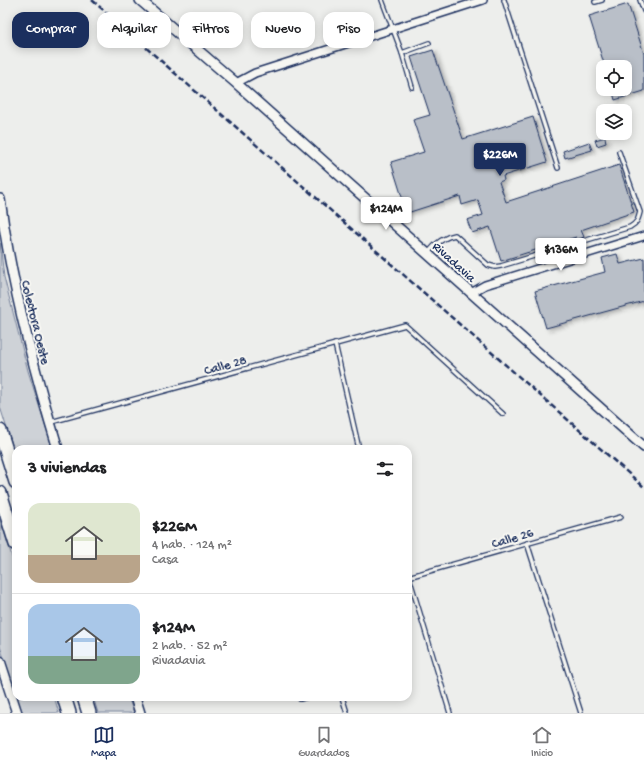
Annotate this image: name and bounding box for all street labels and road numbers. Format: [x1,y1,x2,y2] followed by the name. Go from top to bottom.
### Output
[429,239,479,287] street label: Rivadavia
[17,279,52,366] street label: Colectora Oeste
[203,354,248,379] street label: Calle 28
[490,526,536,553] street label: Calle 26

